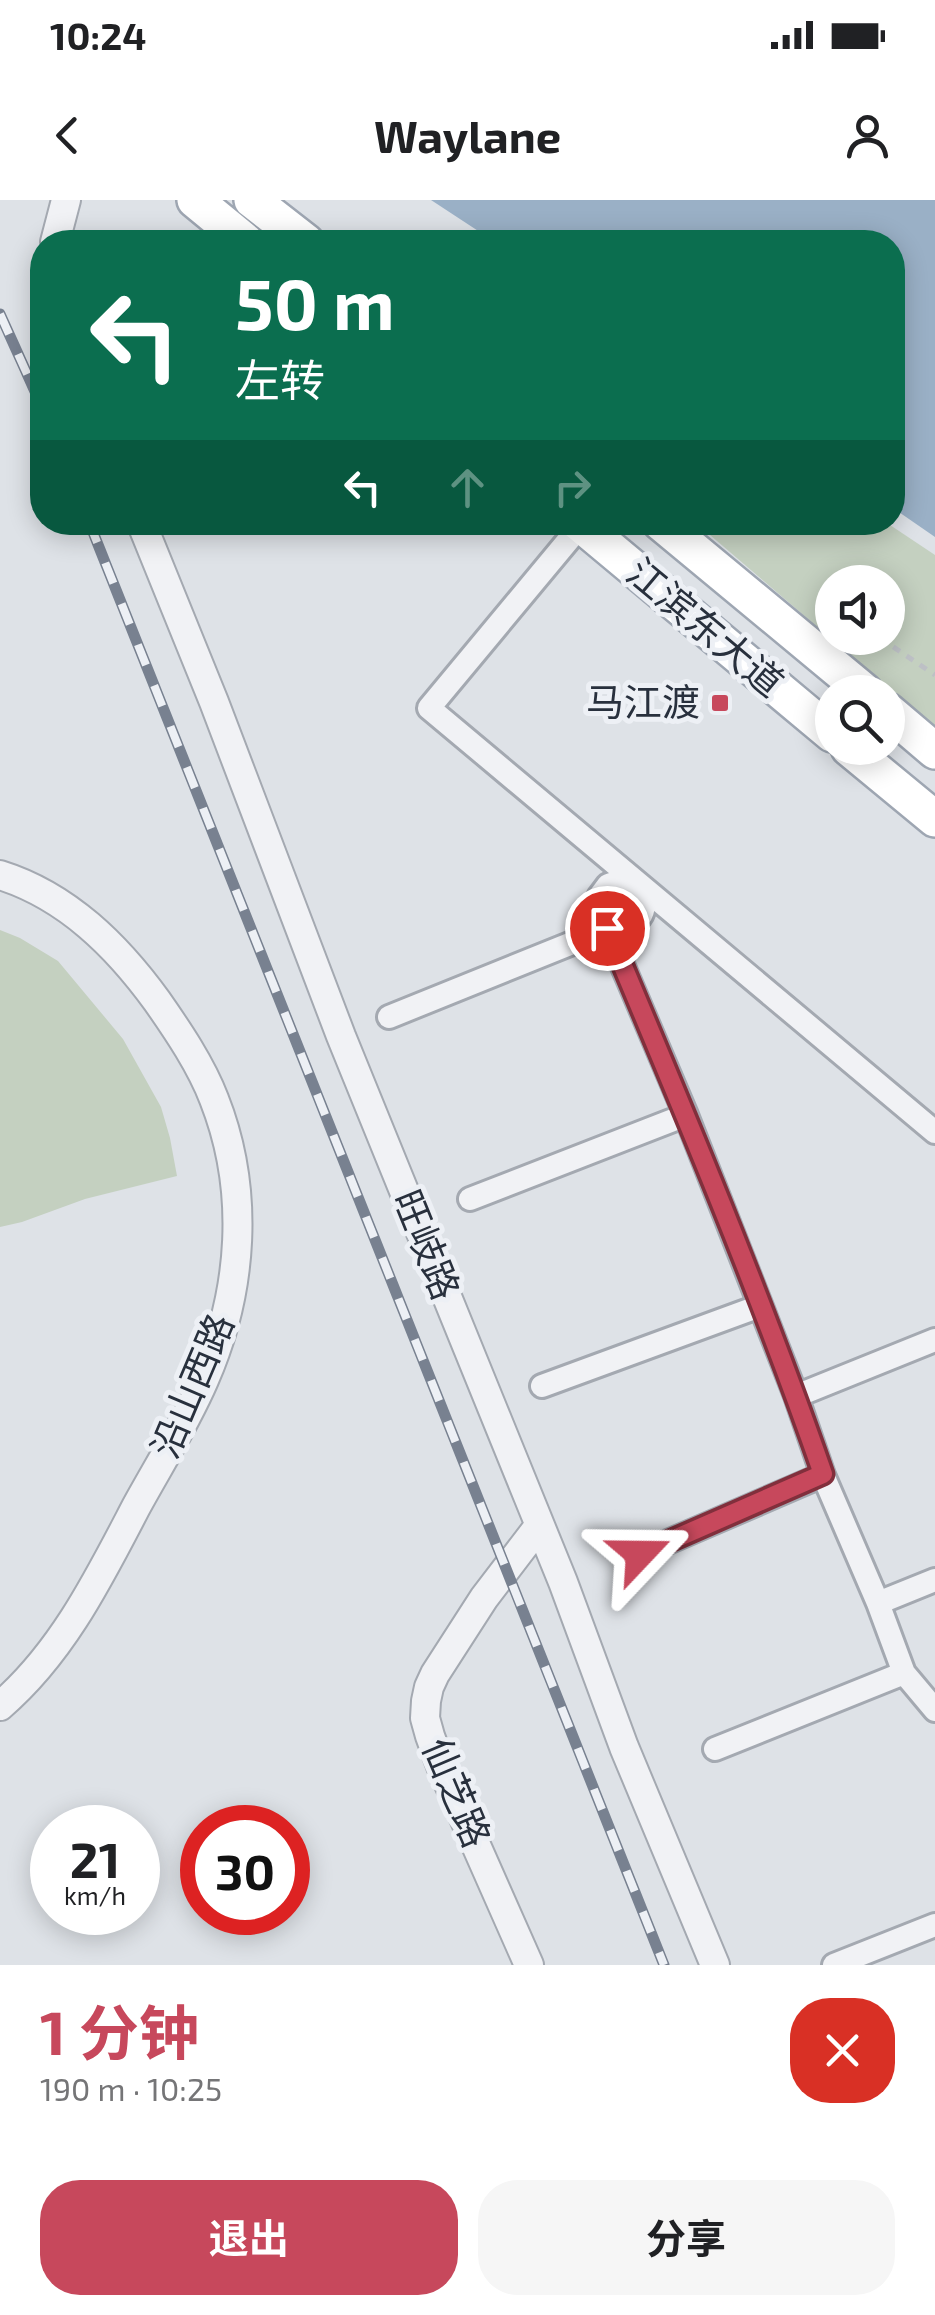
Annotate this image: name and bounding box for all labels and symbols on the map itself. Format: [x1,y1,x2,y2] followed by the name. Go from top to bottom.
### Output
[619,548,794,705] street label: 江滨东大道
[586,678,700,724] place label: 马江渡
[709,692,731,714] marker: 马江渡
[565,886,650,971] pin
[385,1183,471,1306] street label: 旺岐路
[140,1306,242,1464] street label: 沿山西路
[588,1502,692,1606] position arrow
[414,1731,501,1854] street label: 仙芝路
[180,1805,310,1935] speed limit sign: 30

